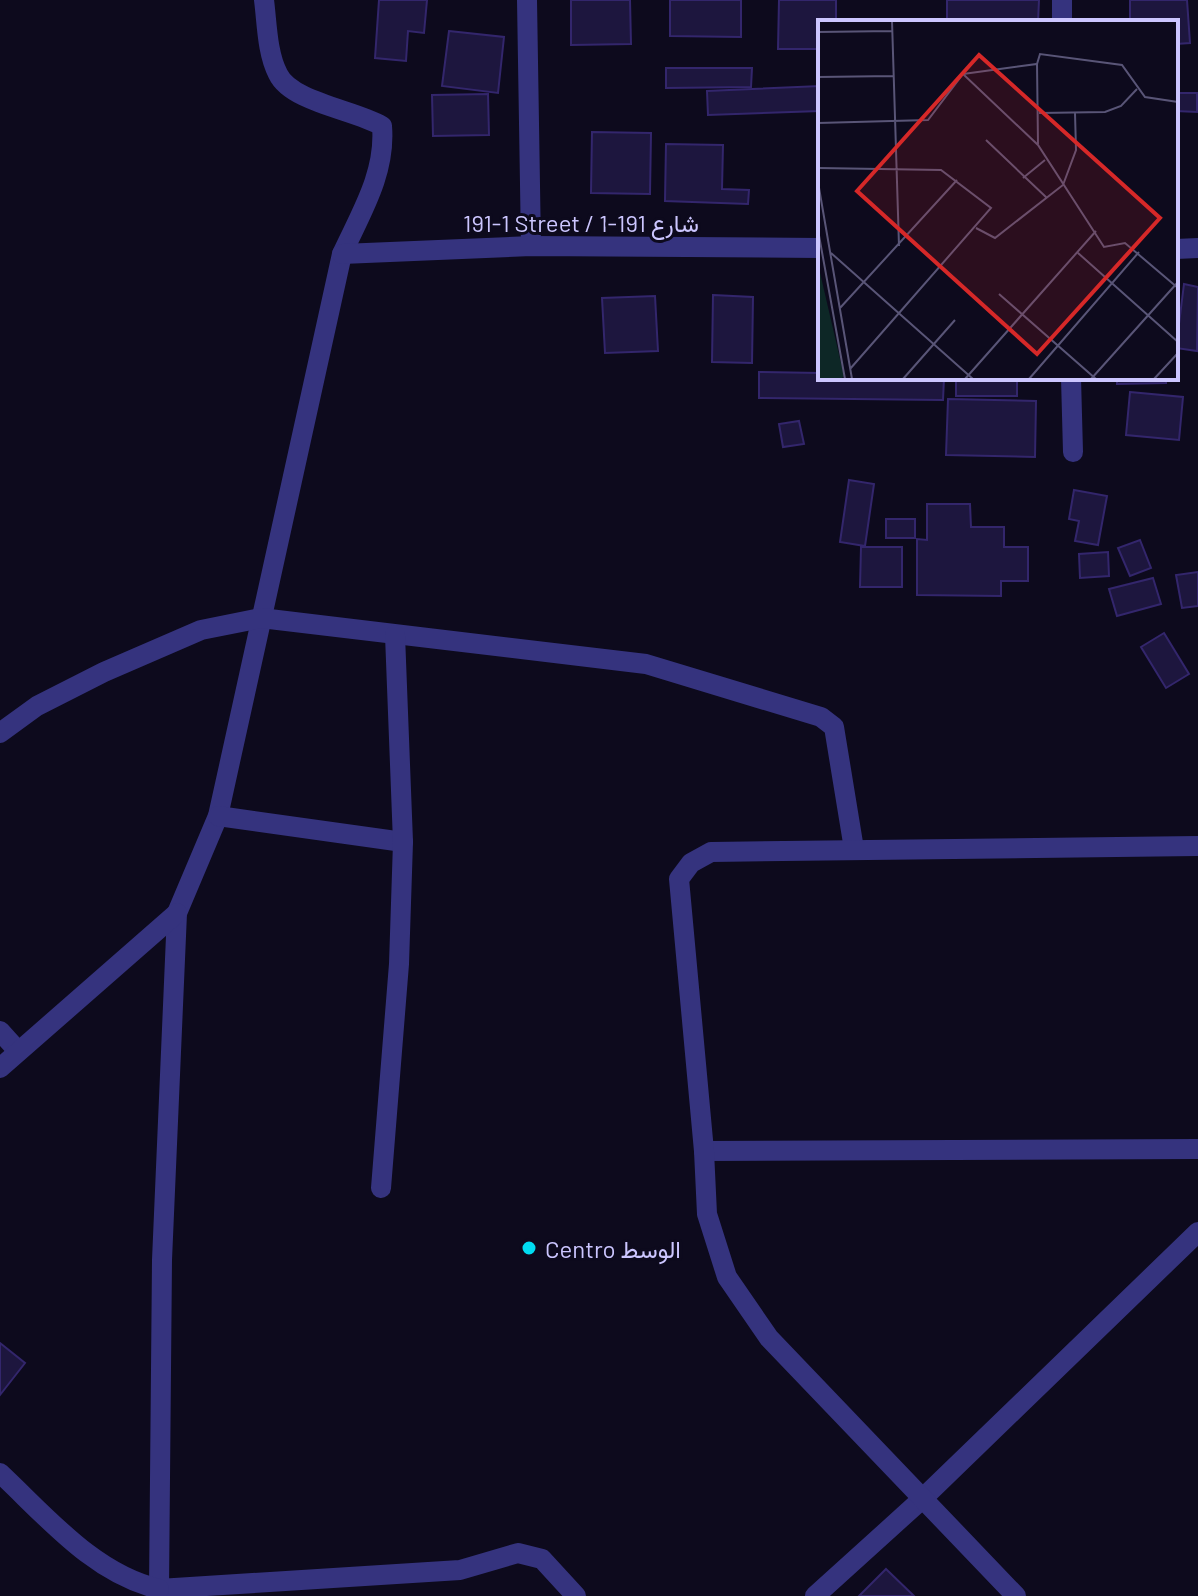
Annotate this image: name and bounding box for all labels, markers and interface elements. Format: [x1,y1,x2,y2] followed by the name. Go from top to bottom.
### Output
[818,20,1178,380] inset map
[463,208,699,240] street label: 191-1 Street / شارع 191-1
[545,1234,681,1265] place label: Centro الوسط
[520,1239,538,1257] marker: Centro الوسط

